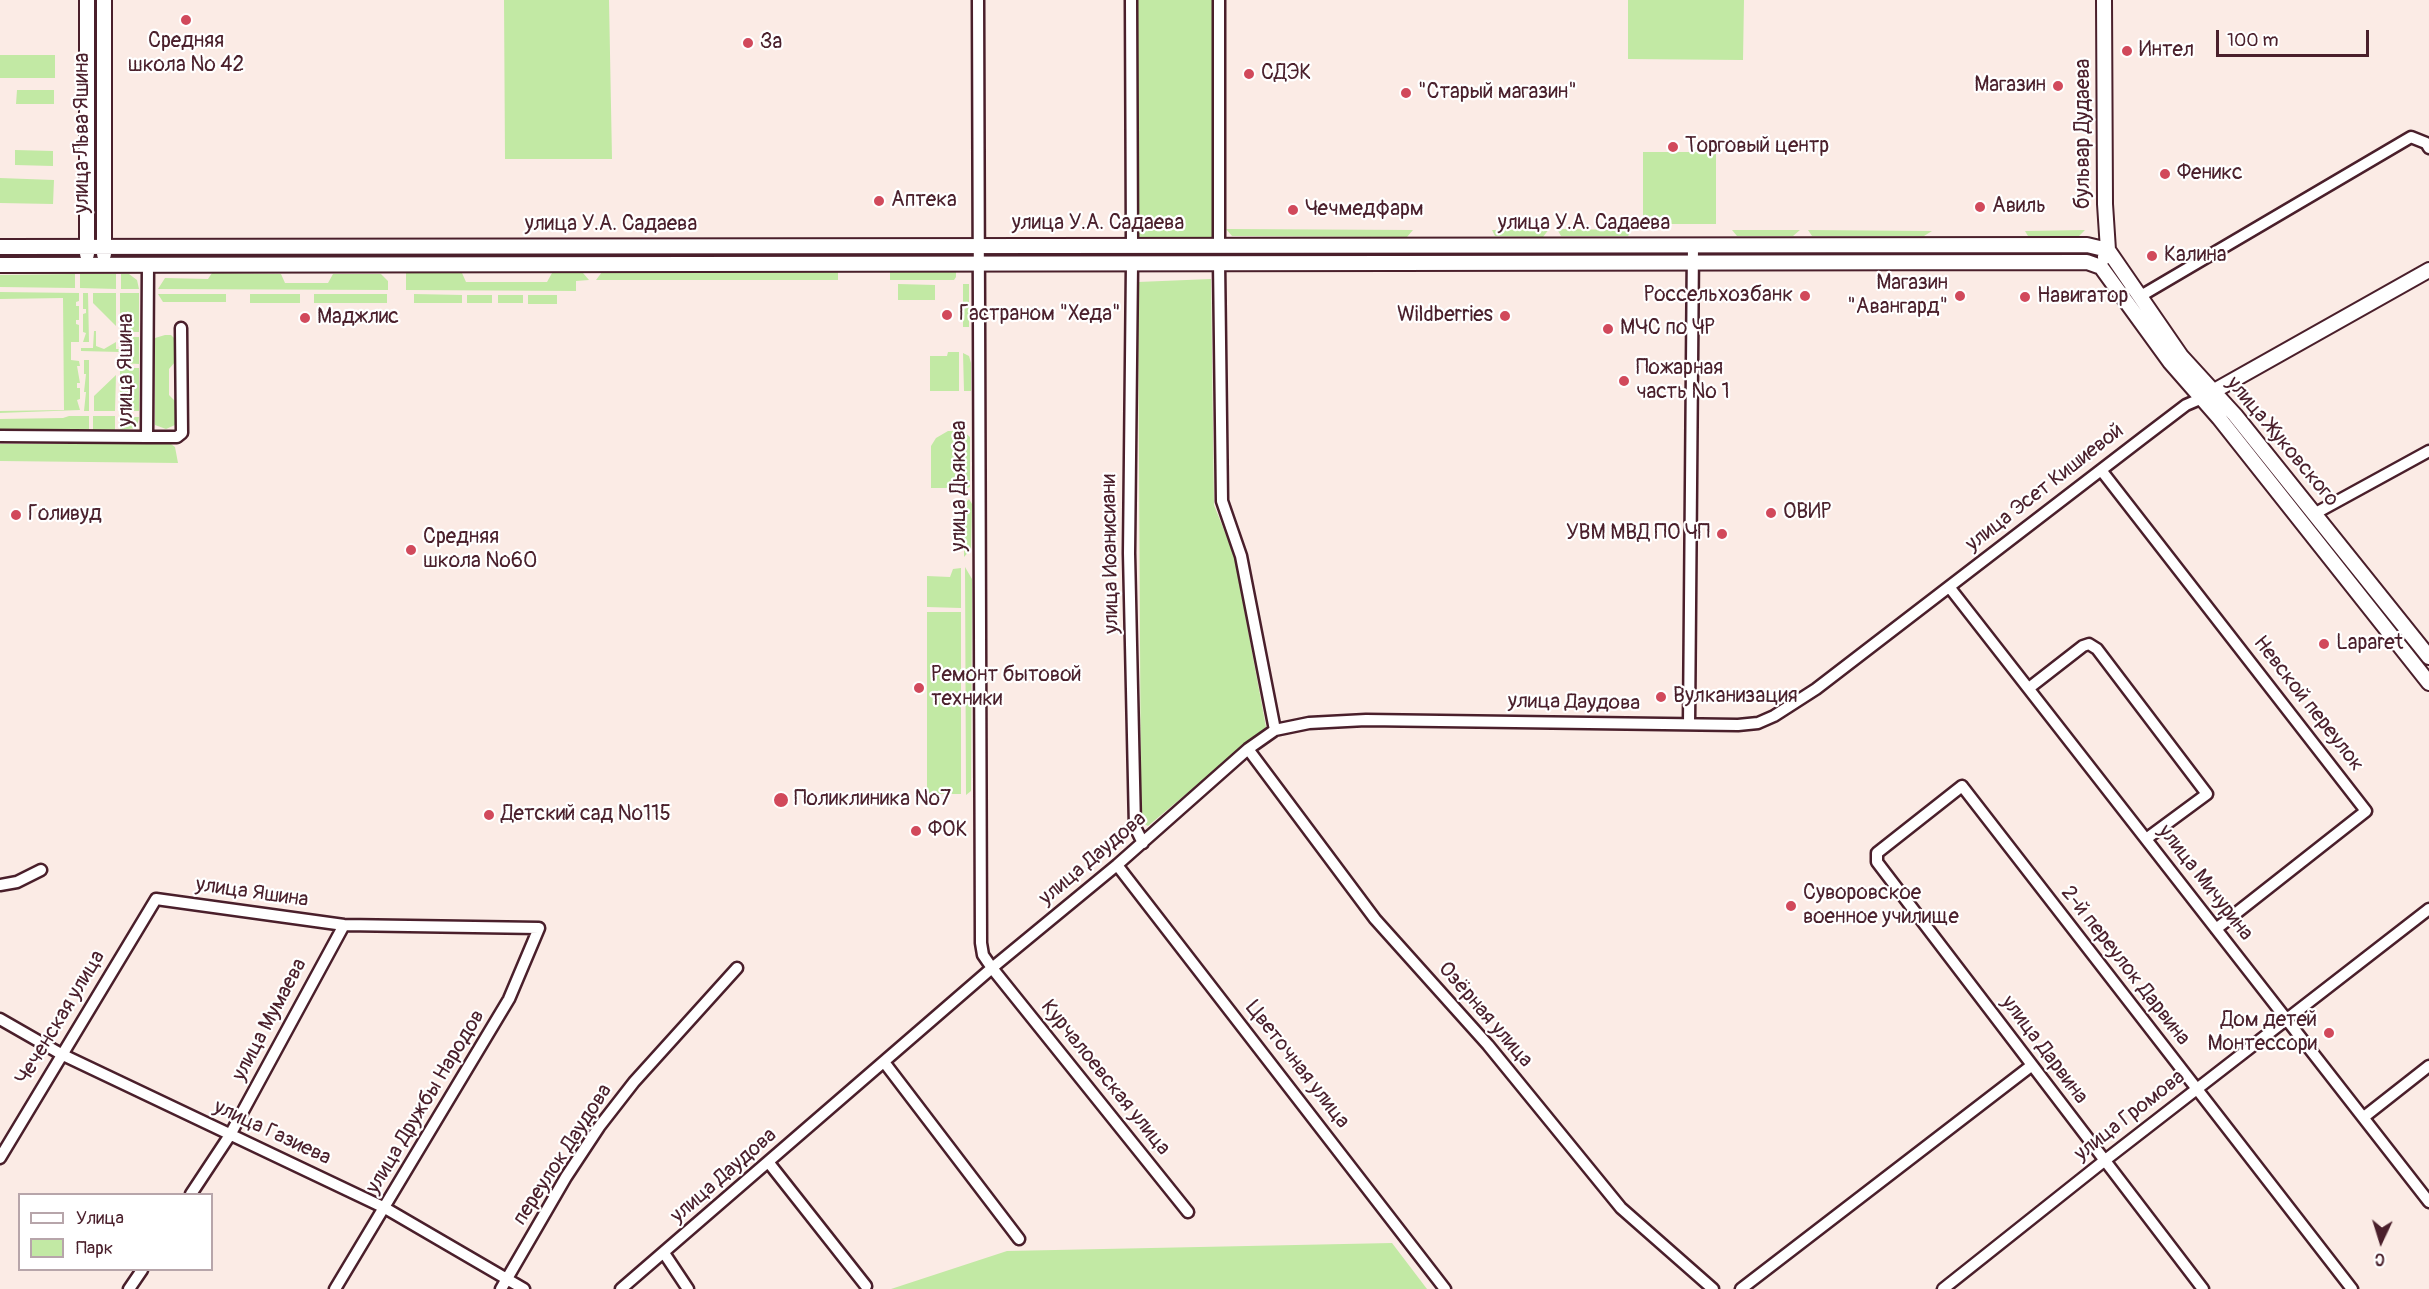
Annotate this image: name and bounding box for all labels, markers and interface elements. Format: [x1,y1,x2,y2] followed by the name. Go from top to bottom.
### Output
[179,13,193,27] marker: Средняя школа № 42
[2219,18,2372,56] scale bar
[128,29,244,79] place label: Средняя школа № 42
[2227,29,2279,52] text: 100 m
[760,30,782,56] place label: За
[741,36,755,50] marker: За
[2139,38,2194,64] place label: Интел
[2120,44,2134,58] marker: Интел
[70,53,96,213] street label: улица Льва Яшина
[2071,59,2097,209] street label: бульвар Дудаева
[1261,61,1311,87] place label: СДЭК
[1242,67,1256,81] marker: СДЭК
[1974,73,2046,99] place label: Магазин
[2051,79,2065,93] marker: Магазин
[1418,80,1577,106] place label: "Старый магазин"
[1399,86,1413,100] marker: "Старый магазин"
[1685,134,1829,160] place label: Торговый центр
[1666,140,1680,154] marker: Торговый центр
[2177,161,2243,187] place label: Феникс
[2158,167,2172,181] marker: Феникс
[891,188,957,214] place label: Аптека
[872,194,886,208] marker: Аптека
[1992,194,2046,220] place label: Авиль
[1305,197,1424,223] place label: Чечмедфарм
[1973,200,1987,214] marker: Авиль
[1286,203,1300,217] marker: Чечмедфарм
[1012,211,1184,237] street label: улица У.А. Садаева
[1498,211,1670,237] street label: улица У.А. Садаева
[525,212,697,238] street label: улица У.А. Садаева
[2164,243,2226,269] place label: Калина
[2145,249,2159,263] marker: Калина
[1847,271,1948,321] place label: Магазин "Авангард"
[1644,283,1793,309] place label: Россельхозбанк
[2037,284,2128,310] place label: Навигатор
[1798,289,1812,303] marker: Россельхозбанк
[1953,289,1967,303] marker: Магазин "Авангард"
[2018,290,2032,304] marker: Навигатор
[959,302,1120,328] place label: Гастраном "Хеда"
[1397,303,1493,329] place label: Wildberries
[317,305,399,331] place label: Маджлис
[940,308,954,322] marker: Гастраном "Хеда"
[1498,309,1512,323] marker: Wildberries
[298,311,312,325] marker: Маджлис
[114,313,140,427] street label: улица Яшина
[1620,316,1715,342] place label: МЧС по ЧР
[1601,322,1615,336] marker: МЧС по ЧР
[1636,356,1730,406] place label: Пожарная часть № 1
[2220,372,2344,512] street label: улица Жуковского
[1617,374,1631,388] marker: Пожарная часть № 1
[1961,419,2129,557] street label: улица Эсет Кишиевой
[947,420,973,552] street label: улица Дьякова
[1097,474,1125,634] street label: улица Иоанисиани
[1783,500,1831,526] place label: ОВИР
[28,502,102,528] place label: Голивуд
[1764,506,1778,520] marker: ОВИР
[9,508,23,522] marker: Голивуд
[1566,521,1710,547] place label: УВМ МВД ПО ЧП
[423,525,537,575] place label: Средняя школа №60
[1715,527,1729,541] marker: УВМ МВД ПО ЧП
[404,543,418,557] marker: Средняя школа №60
[2247,631,2369,777] street label: Невской переулок
[2336,631,2403,657] place label: Laparet
[2317,637,2331,651] marker: Laparet
[931,663,1082,713] place label: Ремонт бытовой техники
[912,681,926,695] marker: Ремонт бытовой техники
[1673,684,1798,710] place label: Вулканизация
[1508,689,1640,717] street label: улица Даудова
[1654,690,1668,704] marker: Вулканизация
[794,787,951,813] place label: Поликлиника №7
[772,791,790,809] marker: Поликлиника №7
[501,802,671,828] place label: Детский сад №115
[1034,807,1152,911] street label: улица Даудова
[482,808,496,822] marker: Детский сад №115
[928,818,967,844] place label: ФОК
[2152,820,2258,946] street label: улица Мичурина
[909,824,923,838] marker: ФОК
[194,873,310,913] street label: улица Яшина
[1803,881,1959,931] place label: Суворовское военное училище
[2055,881,2195,1051] street label: 2-й переулок Дарвина
[1784,899,1798,913] marker: Суворовское военное училище
[11,946,111,1090] street label: Чеченская улица
[227,954,313,1086] street label: улица Мумаева
[1432,957,1538,1073] street label: Озёрная улица
[1995,991,2093,1109] street label: улица Дарвина
[1035,995,1175,1161] street label: Курчалоевская улица
[1239,996,1355,1134] street label: Цветочная улица
[361,1005,491,1199] street label: улица Дружбы Народов
[2207,1008,2317,1058] place label: Дом детей Монтессори
[2322,1026,2336,1040] marker: Дом детей Монтессори
[2070,1065,2190,1167] street label: улица Громова
[508,1080,618,1230] street label: переулок Даудова
[209,1095,335,1171] street label: улица Газиева
[666,1123,782,1229] street label: улица Даудова
[18,1193,213,1271] legend
[76,1207,124,1230] text: Улица
[2351,1211,2411,1271] north arrow
[76,1237,113,1260] text: Парк
[2374,1249,2385,1269] text: С

